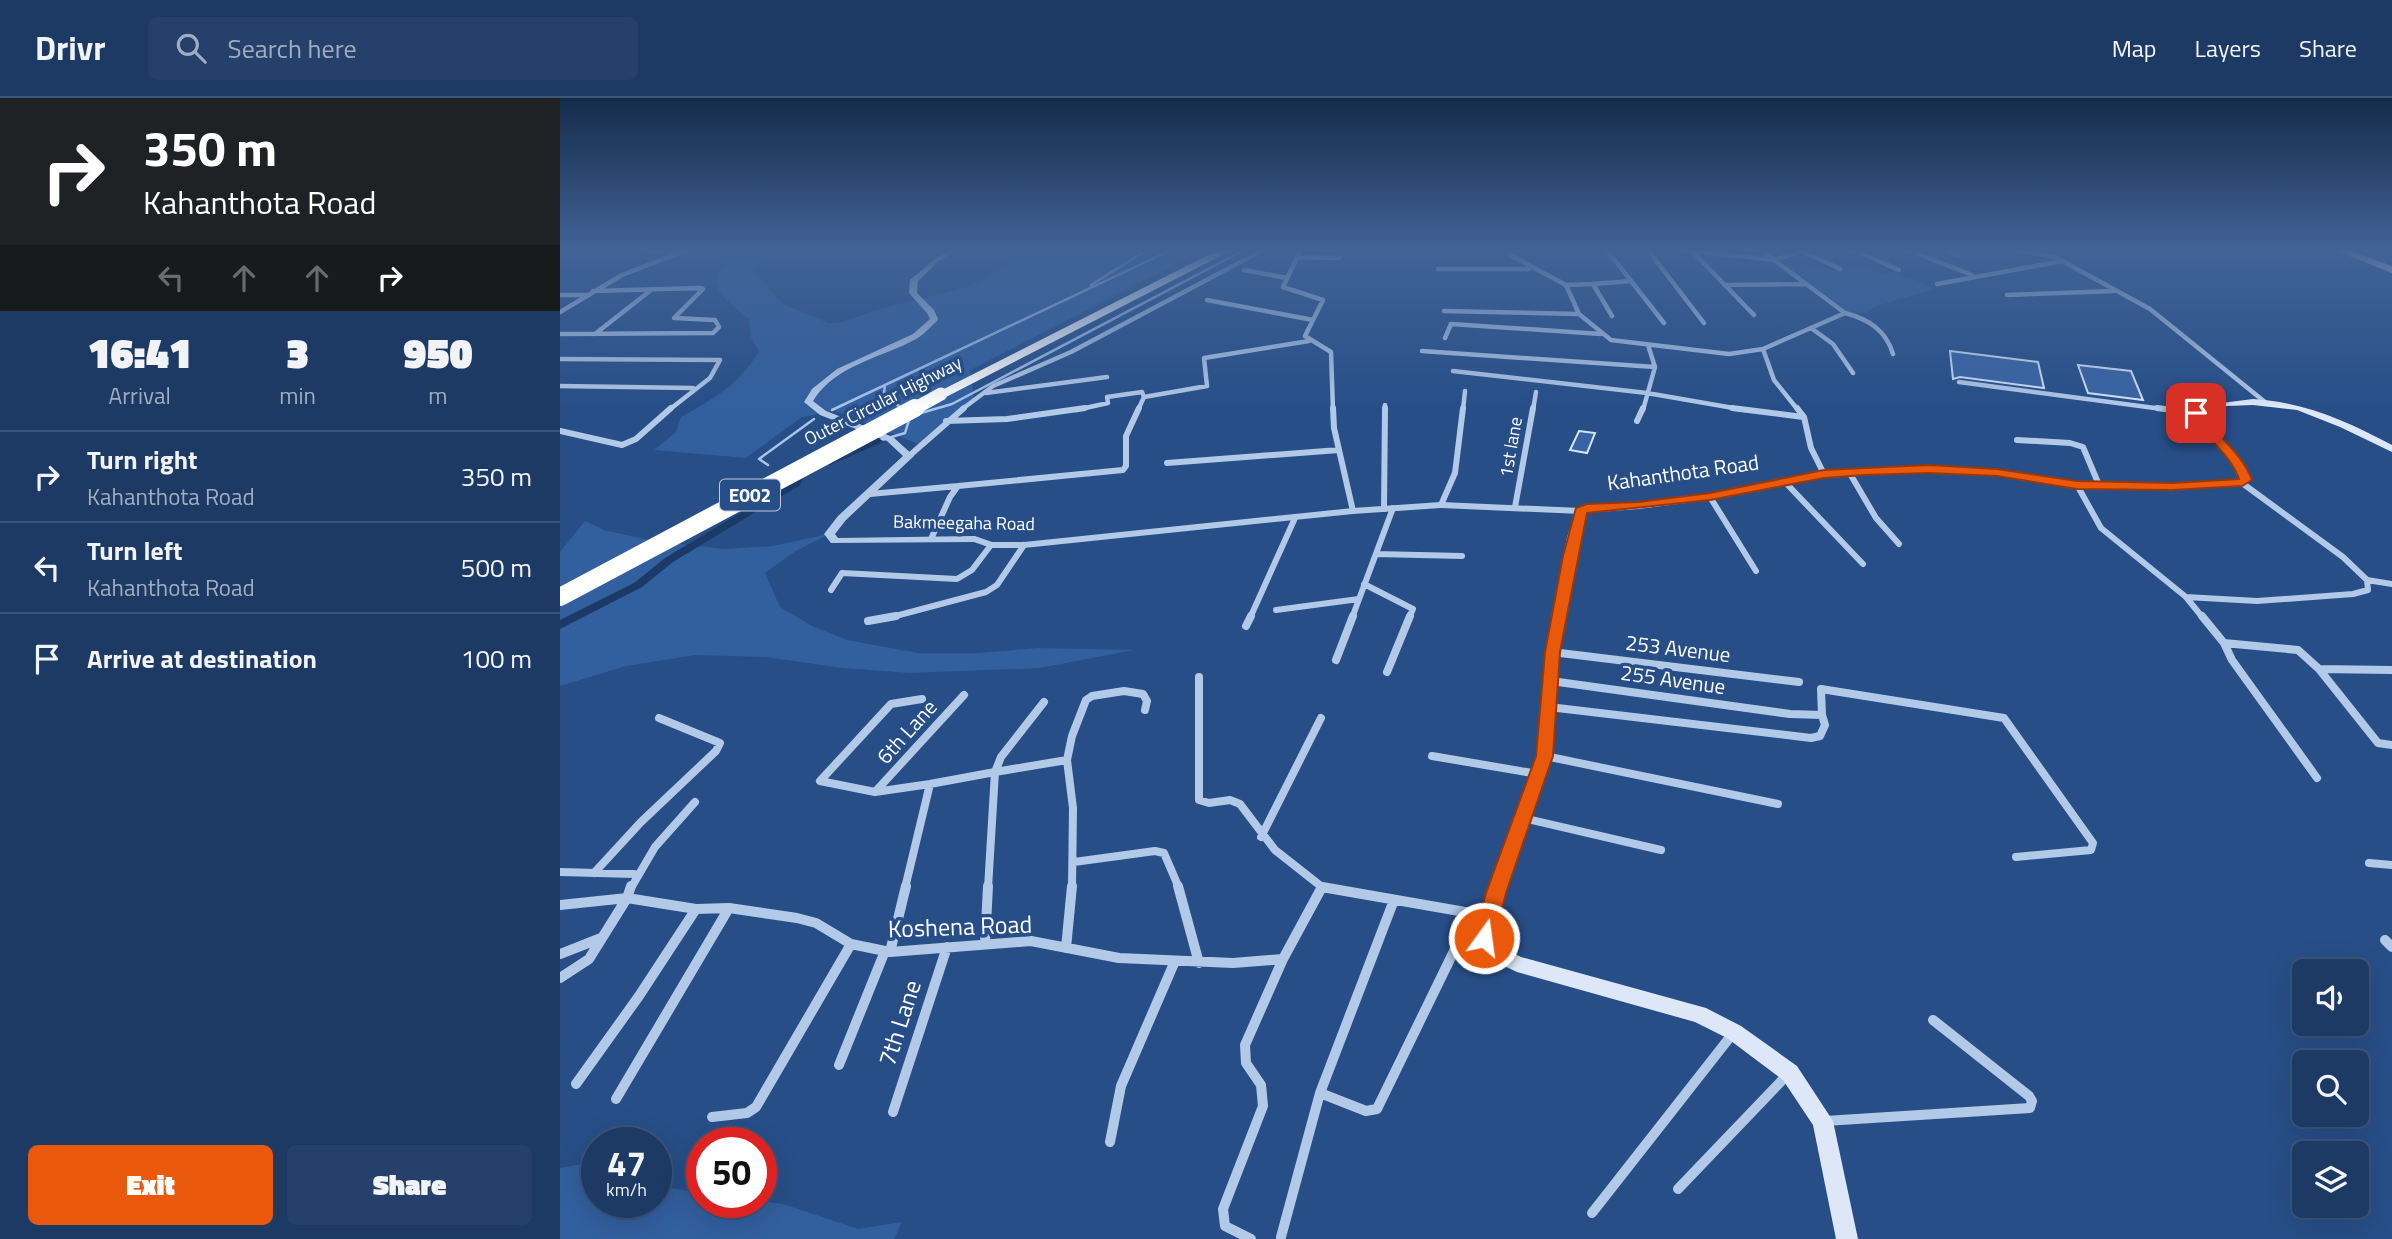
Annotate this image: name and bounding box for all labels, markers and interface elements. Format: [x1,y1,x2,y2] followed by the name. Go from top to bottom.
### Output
[148,17,638,80] search box
[35,23,106,73] text: Drivr
[172,29,210,67] icon: search
[228,29,357,68] text: Search here
[2112,30,2157,66] text: Map
[2195,30,2261,66] text: Layers
[2299,30,2357,66] text: Share
[143,110,277,185] text: 350 m
[28,126,119,217] icon: right
[143,178,376,226] text: Kahanthota Road
[152,259,190,297] icon: left
[225,259,263,297] icon: ahead
[298,259,336,297] icon: ahead
[371,259,409,297] icon: right
[87,320,192,384] text: 16:41
[286,320,309,384] text: 3
[403,320,473,384] text: 950
[799,349,967,452] street label: Outer Circular Highway
[108,378,171,413] text: Arrival
[279,378,316,413] text: min
[428,378,448,413] text: m
[2166,383,2226,443] pin
[2177,394,2215,432] icon: arrive
[1492,415,1529,479] street label: 1st lane
[87,440,198,479] text: Turn right
[1605,446,1761,499] street label: Kahanthota Road
[461,457,532,496] text: 350 m
[28,458,66,496] icon: right
[87,479,255,514] text: Kahanthota Road
[720,480,780,510] road number: E002
[893,508,1035,537] street label: Bakmeegaha Road
[87,531,182,570] text: Turn left
[461,548,532,587] text: 500 m
[28,549,66,587] icon: left
[87,570,255,605] text: Kahanthota Road
[1624,626,1732,670] street label: 253 Avenue
[87,639,317,678] text: Arrive at destination
[461,639,532,678] text: 100 m
[28,640,66,678] icon: arrive
[1619,656,1728,702] street label: 255 Avenue
[868,692,944,771] street label: 6th Lane
[1447,901,1521,975] position arrow
[887,905,1033,947] street label: Koshena Road
[2292,959,2369,1218] map controls
[2292,959,2369,1036] button: sound
[868,975,930,1070] street label: 7th Lane
[2292,1050,2369,1127] button: search
[686,1127,777,1218] speed limit sign: 50
[607,1136,646,1190] text: 47
[2292,1141,2369,1218] button: layers
[28,1145,273,1225] button: Exit
[287,1145,532,1225] button: Share
[606,1176,647,1203] text: km/h

